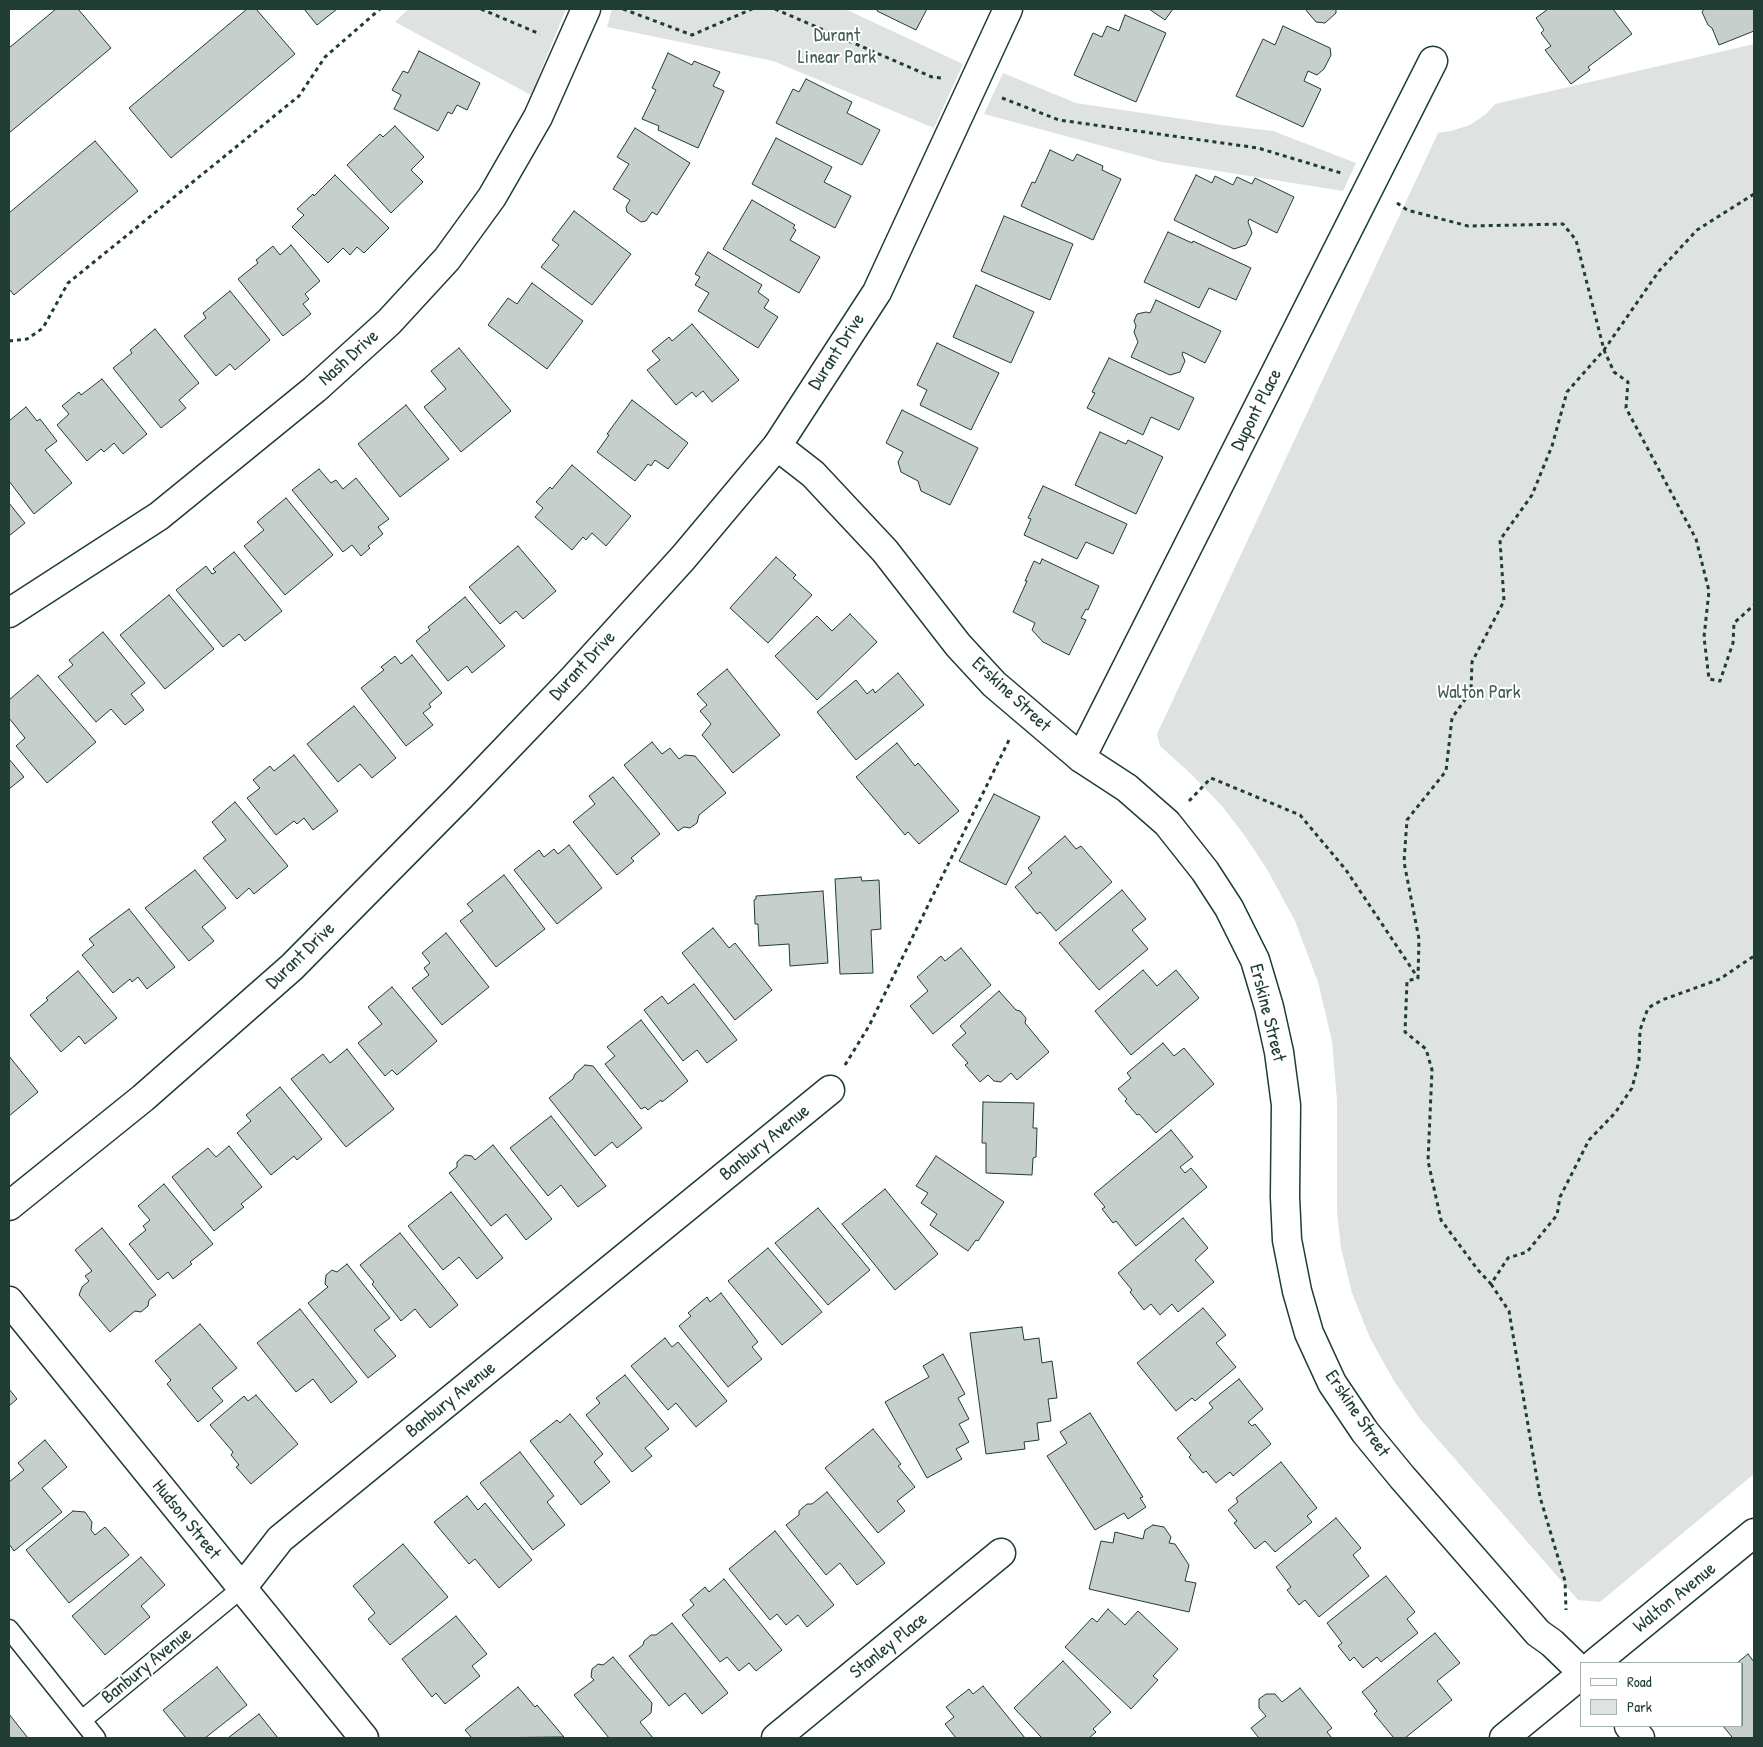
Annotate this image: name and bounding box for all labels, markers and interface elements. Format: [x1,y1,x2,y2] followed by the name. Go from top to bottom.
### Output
[798,25,876,69] park label: Durant Linear Park
[804,309,870,395] street label: Durant Drive
[314,325,384,391] street label: Nash Drive
[1227,365,1287,455] street label: Dupont Place
[545,627,621,705] street label: Durant Drive
[967,653,1055,737] street label: Erskine Street
[1437,682,1521,704] park label: Walton Park
[262,918,340,994] street label: Durant Drive
[1244,962,1290,1064] street label: Erskine Street
[715,1100,815,1186] street label: Banbury Avenue
[401,1357,501,1443] street label: Banbury Avenue
[1320,1366,1394,1462] street label: Erskine Street
[147,1475,225,1565] street label: Hudson Street
[1629,1558,1721,1638] street label: Walton Avenue
[846,1608,932,1684] street label: Stanley Place
[97,1623,197,1709] street label: Banbury Avenue
[1580,1662,1743,1727] legend
[1627,1671,1652,1692] text: Road
[1627,1696,1652,1717] text: Park

